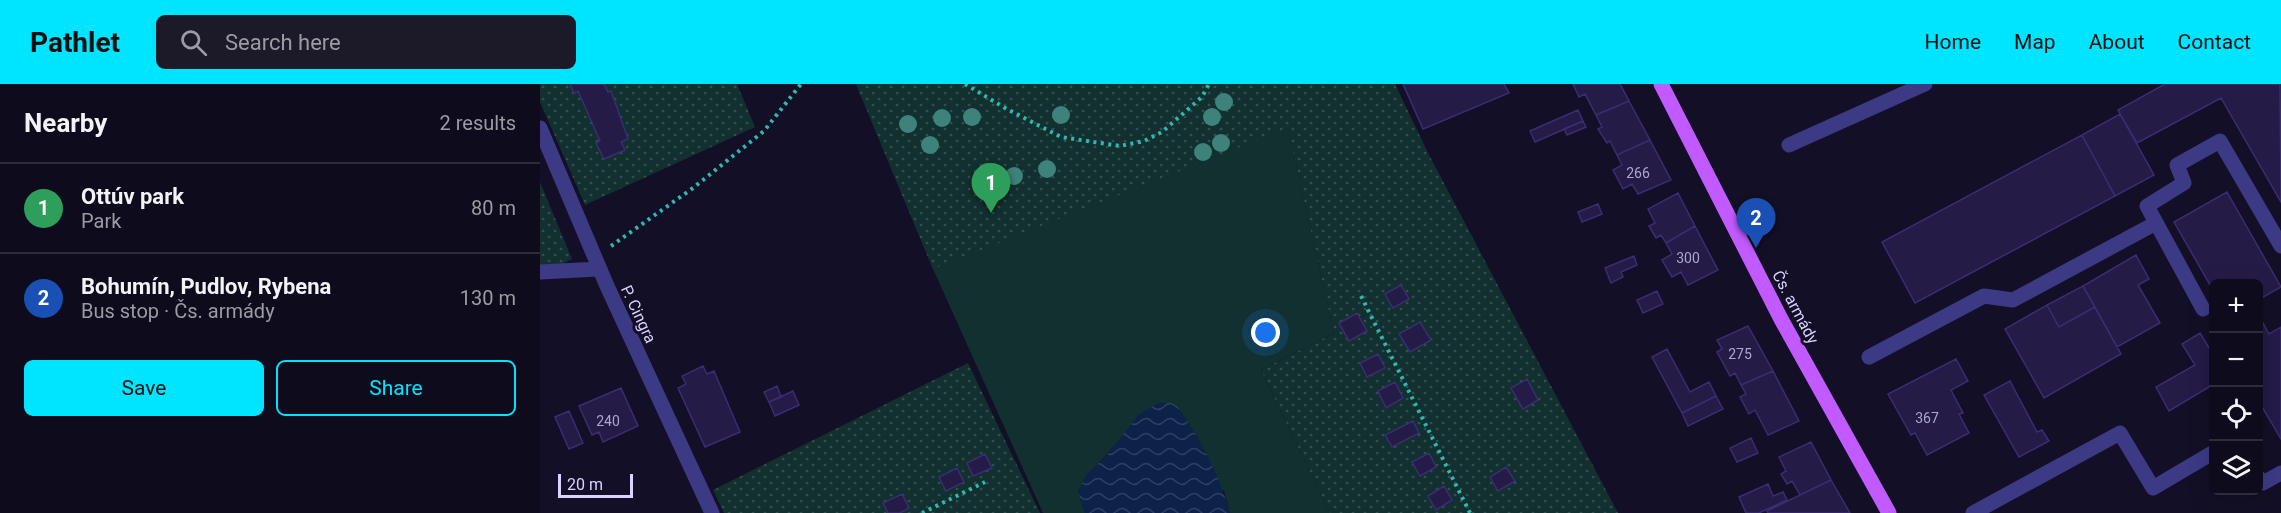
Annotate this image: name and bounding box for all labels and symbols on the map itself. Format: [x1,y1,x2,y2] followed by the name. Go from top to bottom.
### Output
[972,164,1010,213] pin: 1
[1626,165,1650,181] house number: 266
[1736,198,1776,248] pin: 2
[1676,250,1700,266] house number: 300
[1768,267,1824,348] street label: Čs. armády
[617,282,660,346] street label: P. Cingra
[1251,318,1280,347] your location
[1728,346,1752,362] house number: 275
[1915,410,1939,426] house number: 367
[596,413,620,429] house number: 240
[558,471,633,498] scale bar

